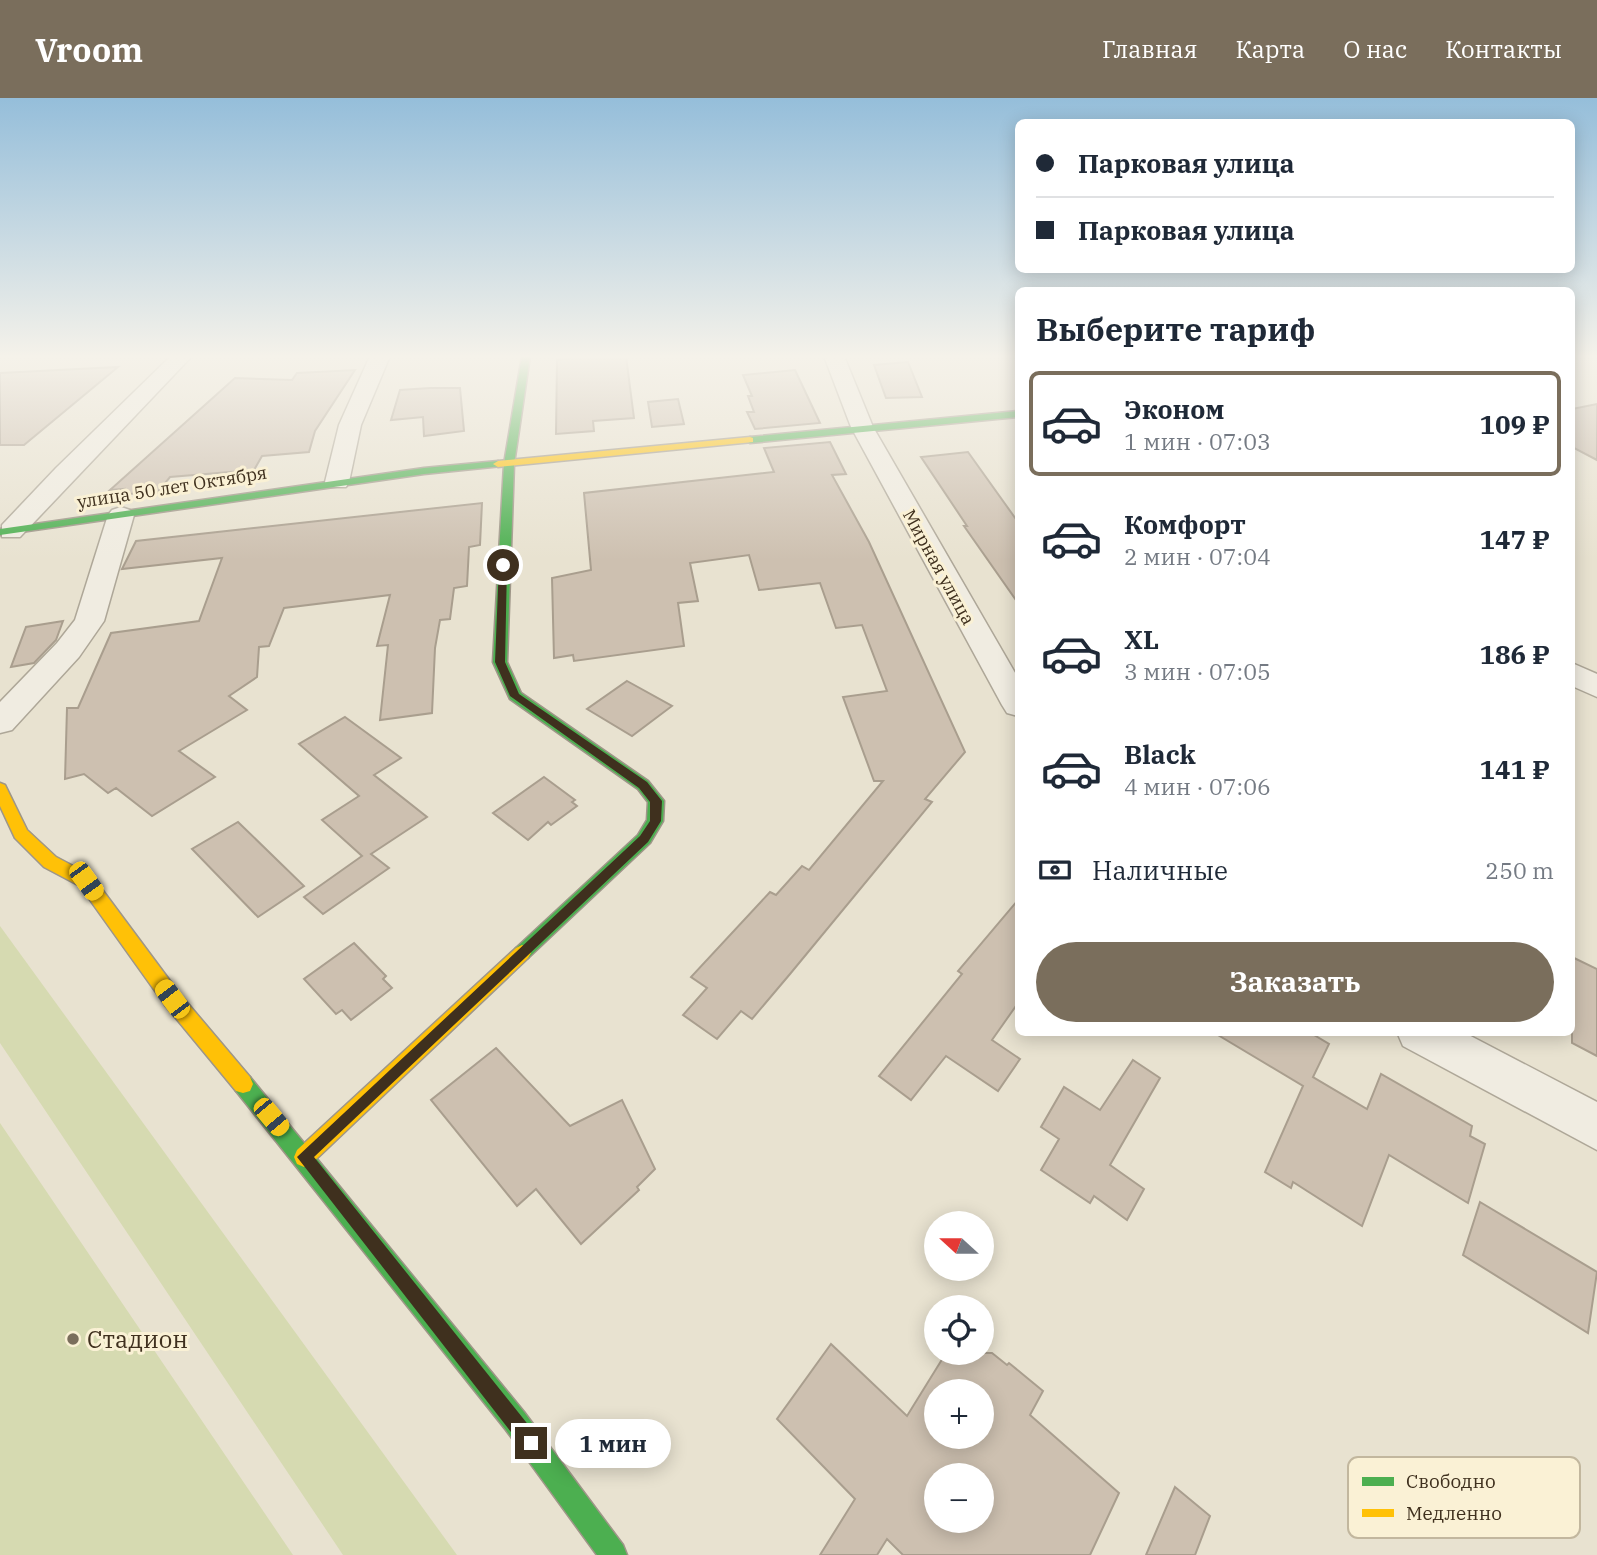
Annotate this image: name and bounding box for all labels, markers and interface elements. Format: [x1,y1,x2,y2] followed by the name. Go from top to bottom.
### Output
[35,28,143,71] text: Vroom
[1102,33,1198,65] text: Главная
[1236,33,1305,65] text: Карта
[1343,33,1407,65] text: О нас
[1445,33,1562,65] text: Контакты
[1078,146,1295,180] text: Парковая улица
[1078,213,1295,247] text: Парковая улица
[1036,308,1316,350] text: Выберите тариф
[1040,392,1103,455] icon: car
[1124,392,1225,426] text: Эконом
[1479,407,1550,441] text: 109 ₽
[1124,426,1271,456] text: 1 мин · 07:03
[75,461,269,513] street label: улица 50 лет Октября
[898,505,980,629] street label: Мирная улица
[1040,507,1103,570] icon: car
[1124,507,1246,541] text: Комфорт
[1479,522,1550,556] text: 147 ₽
[1124,541,1271,571] text: 2 мин · 07:04
[487,549,519,581] route start
[1040,622,1103,685] icon: car
[1124,622,1159,656] text: XL
[1479,637,1550,671] text: 186 ₽
[1124,656,1271,686] text: 3 мин · 07:05
[1040,737,1103,800] icon: car
[1124,737,1196,771] text: Black
[1479,752,1550,786] text: 141 ₽
[1124,771,1271,801] text: 4 мин · 07:06
[1036,851,1074,889] icon: cash
[1092,853,1228,887] text: Наличные
[1485,855,1554,885] text: 250 m
[66,858,107,904] car
[1036,942,1554,1022] button: Заказать
[151,976,194,1022] car
[250,1094,293,1140] car
[924,1211,994,1281] north arrow
[924,1211,994,1533] map controls
[924,1295,994,1365] button: locate
[87,1323,188,1355] place label: Стадион
[65,1331,81,1347] marker: Стадион
[924,1379,994,1449] button: +
[556,1418,671,1468] callout: 1 мин
[515,1427,547,1459] route end
[579,1428,647,1458] text: 1 мин
[1348,1457,1580,1538] legend
[924,1463,994,1533] button: −
[1406,1469,1496,1493] text: Свободно
[1406,1501,1502,1525] text: Медленно

